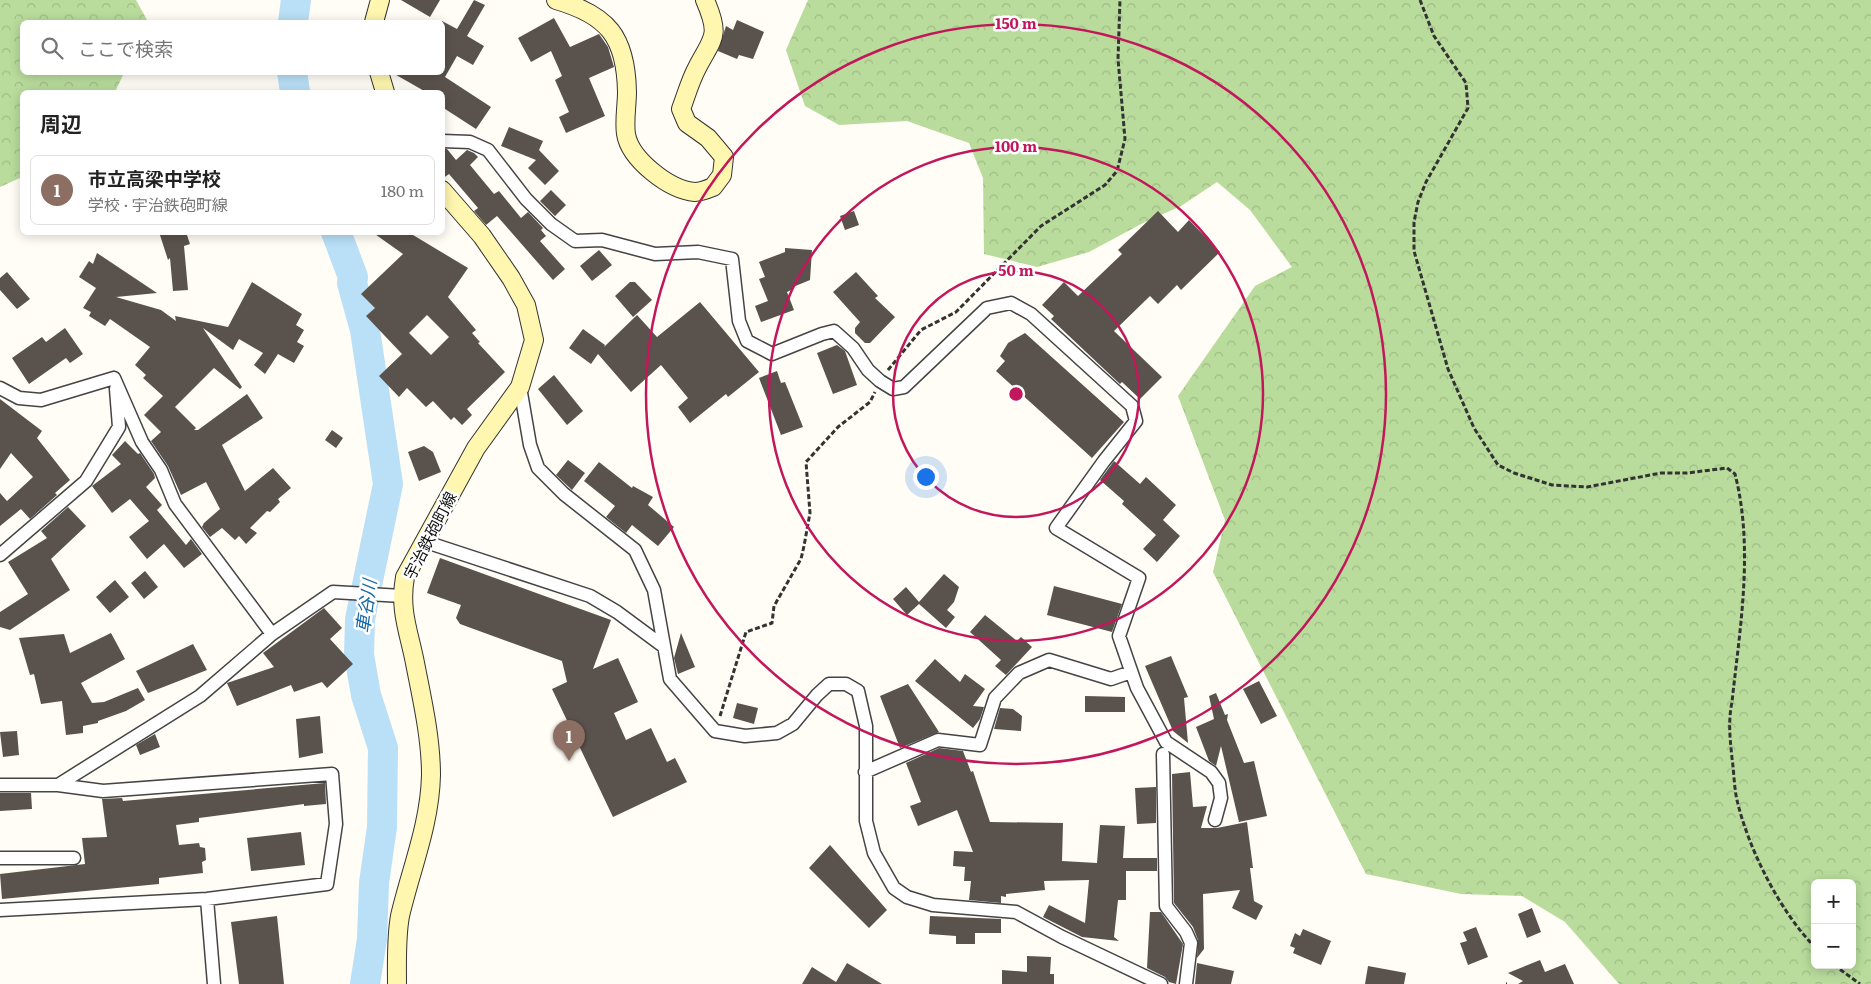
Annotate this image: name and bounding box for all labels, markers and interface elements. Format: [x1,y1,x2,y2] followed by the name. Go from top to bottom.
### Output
[995,11,1037,34] text: 150 m
[20,20,445,75] search box
[38,34,66,62] icon: search
[78,34,173,62] text: ここで検索
[40,107,82,138] text: 周辺
[995,134,1037,157] text: 100 m
[88,164,221,192] text: 市立高梁中学校
[54,178,60,202] text: 1
[381,178,424,202] text: 180 m
[88,192,228,216] text: 学校 · 宇治鉄砲町線
[998,258,1034,281] text: 50 m
[1007,385,1025,403] centre of rings
[913,464,939,490] your location
[397,487,461,583] street label: 宇治鉄砲町線
[348,575,382,635] water label: 車谷川
[553,720,585,761] pin: 1
[1811,879,1856,969] map controls
[1811,879,1856,924] button: +
[1811,924,1856,969] button: −

